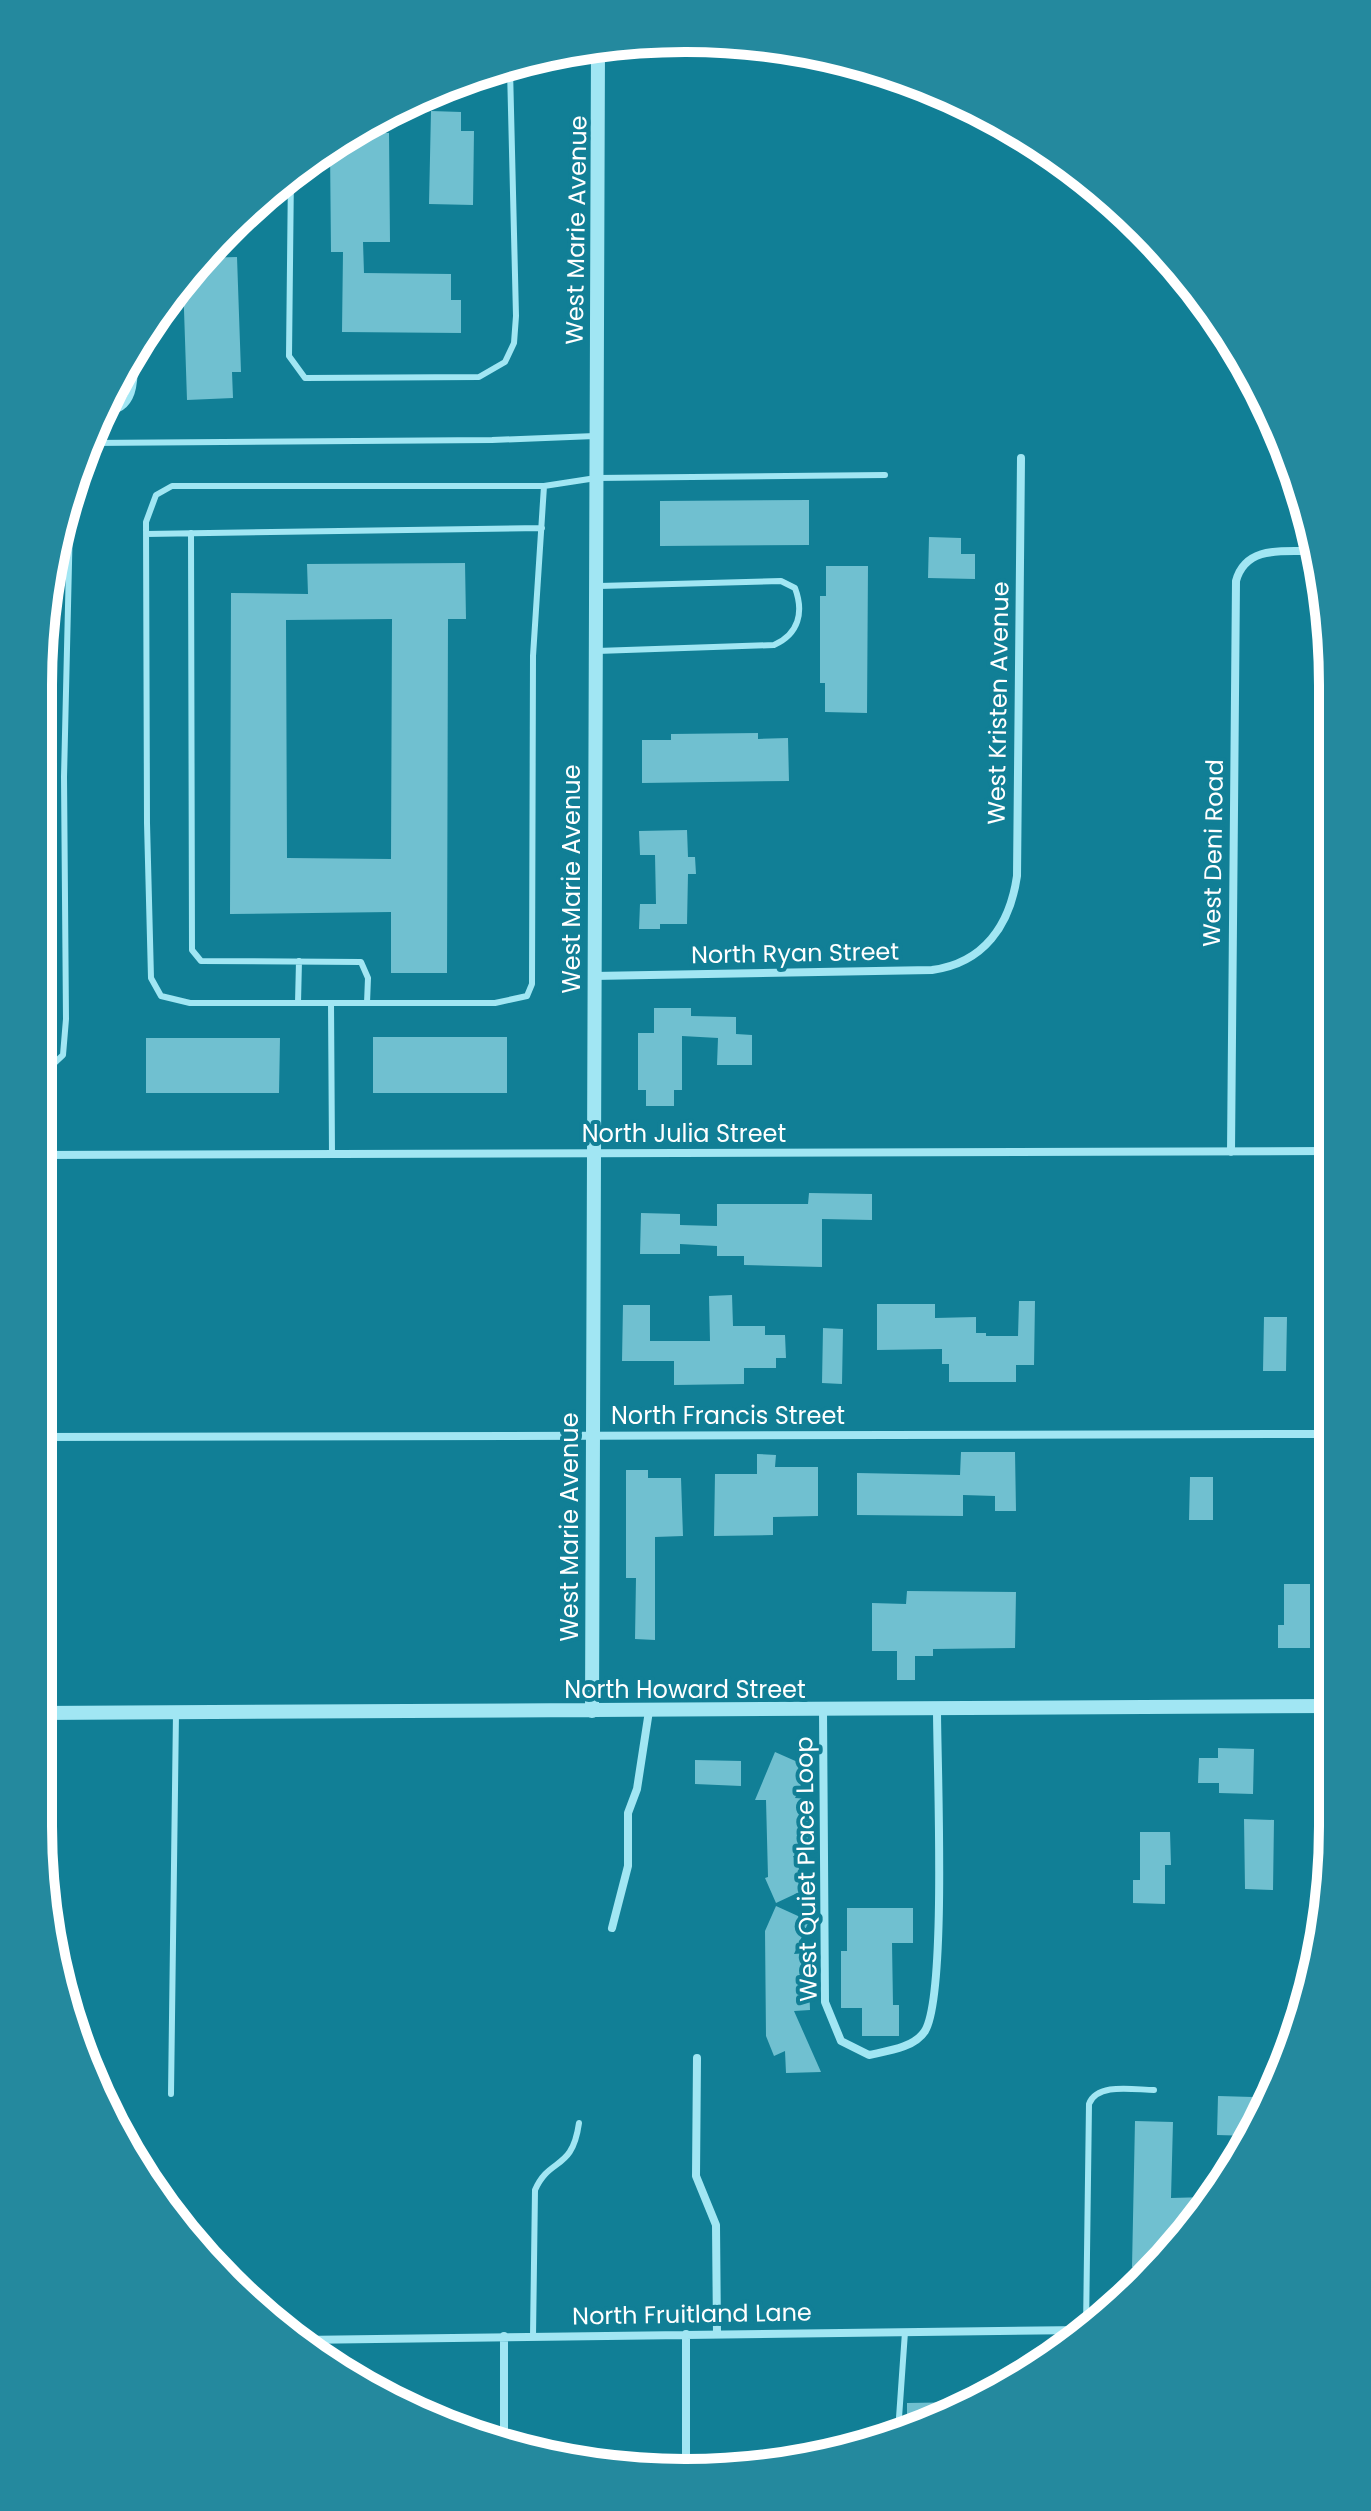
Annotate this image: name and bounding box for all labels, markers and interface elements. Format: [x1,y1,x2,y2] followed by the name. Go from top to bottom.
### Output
[558,115,594,345] street label: West Marie Avenue
[979,581,1017,825] street label: West Kristen Avenue
[1195,759,1231,947] street label: West Deni Road
[555,764,588,994] street label: West Marie Avenue
[691,935,899,971] street label: North Ryan Street
[582,1117,786,1150] street label: North Julia Street
[611,1399,845,1432] street label: North Francis Street
[553,1412,586,1642] street label: West Marie Avenue
[564,1673,806,1706] street label: North Howard Street
[787,1736,825,2002] street label: West Quiet Place Loop
[572,2295,812,2333] street label: North Fruitland Lane

